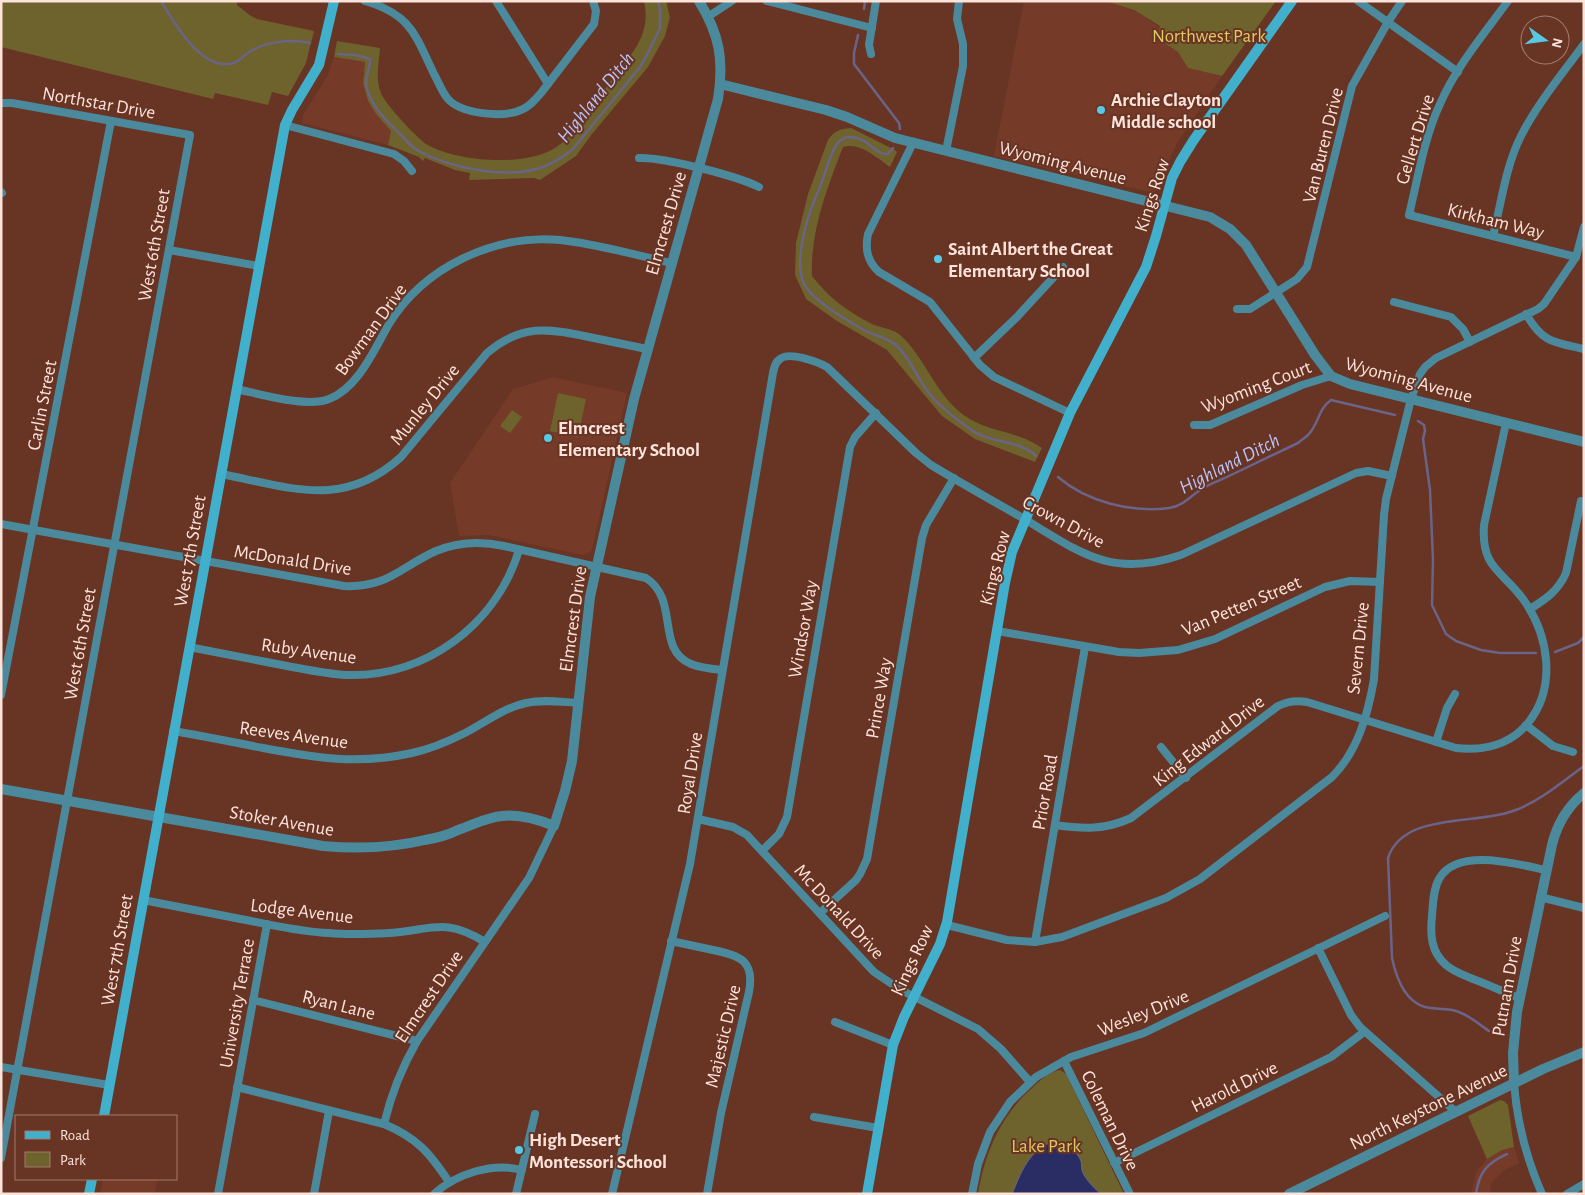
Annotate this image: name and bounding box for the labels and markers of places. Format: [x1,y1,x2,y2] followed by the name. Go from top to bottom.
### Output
[1111,91,1221,132] place label: Archie Clayton Middle school
[1095,104,1107,116] marker: Archie Clayton Middle school
[948,240,1113,281] place label: Saint Albert the Great Elementary School
[932,253,944,265] marker: Saint Albert the Great Elementary School
[558,419,700,460] place label: Elmcrest Elementary School
[542,432,554,444] marker: Elmcrest Elementary School
[529,1131,667,1172] place label: High Desert Montessori School
[513,1144,525,1156] marker: High Desert Montessori School

